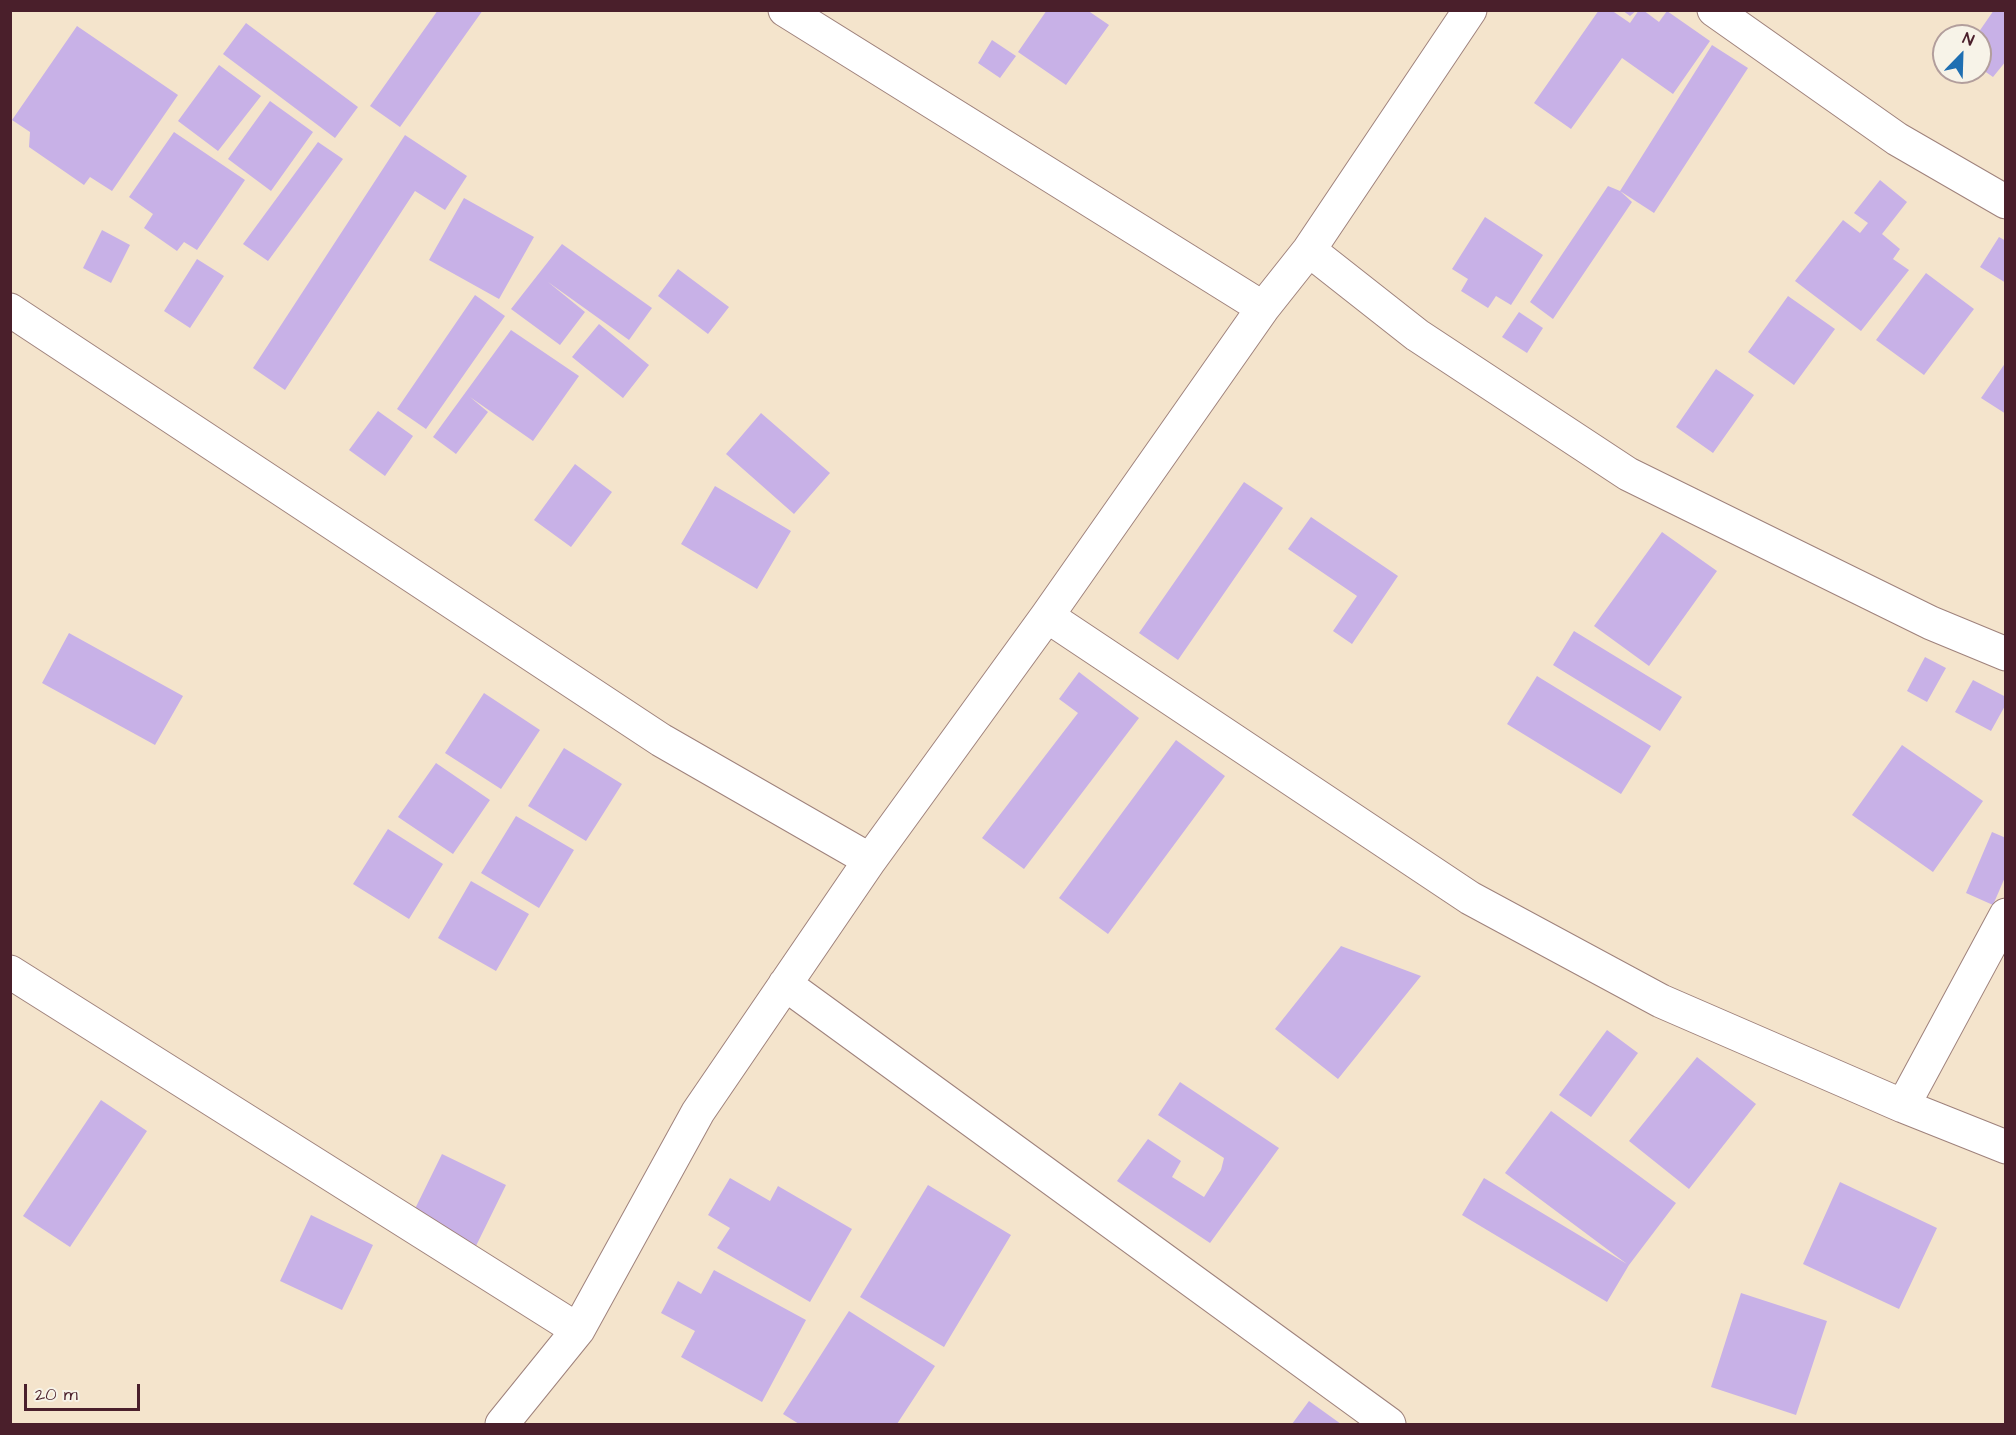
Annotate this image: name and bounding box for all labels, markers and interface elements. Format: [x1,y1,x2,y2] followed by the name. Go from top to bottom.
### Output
[1932,24,1992,84] north arrow
[1959,27,1977,51] text: N
[27,1372,142,1410] scale bar
[35,1382,78,1407] text: 20 m

